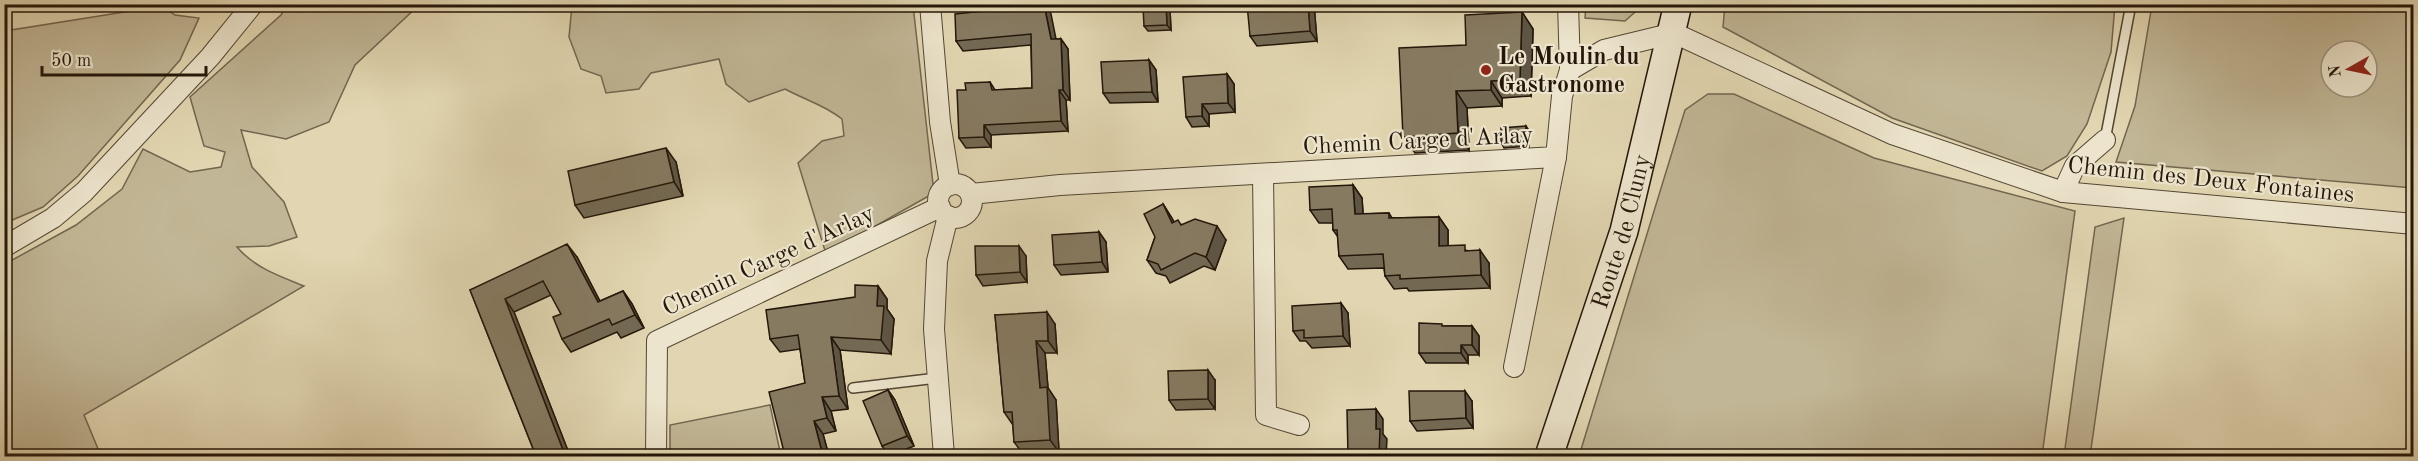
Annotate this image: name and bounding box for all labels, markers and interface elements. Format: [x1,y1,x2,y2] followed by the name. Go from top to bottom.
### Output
[42,39,206,77] scale bar
[2319,39,2379,99] north arrow
[1498,46,1639,98] place label: Le Moulin du Gastronome
[51,52,91,70] text: 50 m
[1479,63,1493,77] marker: Le Moulin du Gastronome
[2327,63,2345,78] text: N
[1302,124,1534,160] street label: Chemin Carge d'Arlay
[1589,152,1656,312] street label: Route de Cluny
[2066,154,2355,208] street label: Chemin des Deux Fontaines
[659,202,879,322] street label: Chemin Carge d'Arlay

